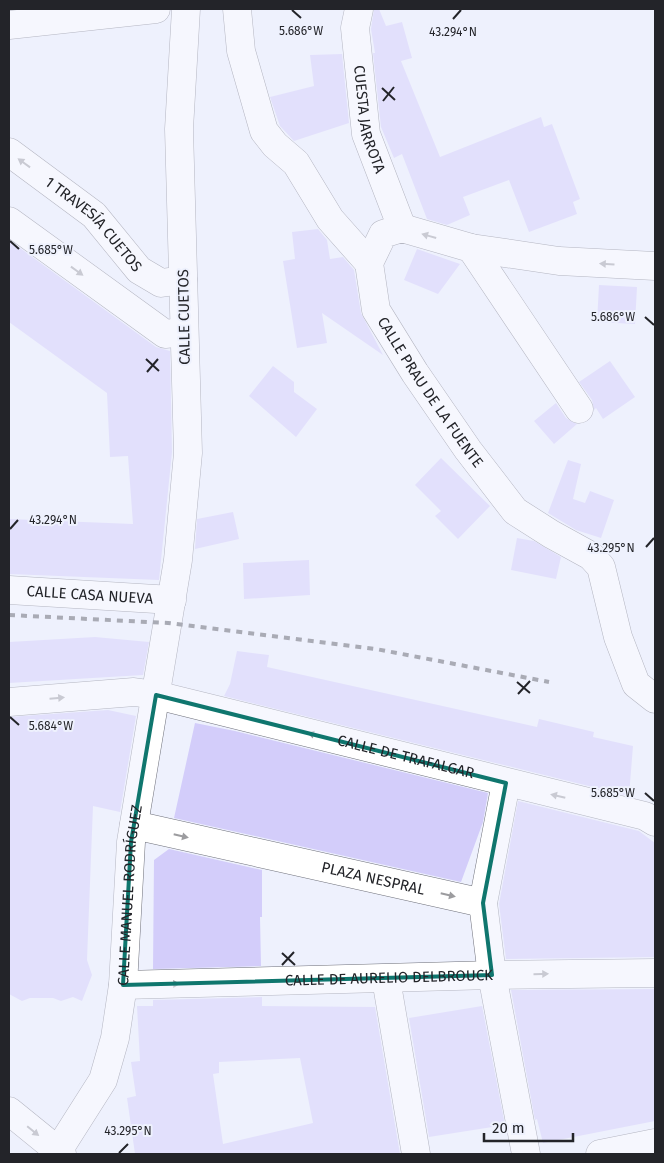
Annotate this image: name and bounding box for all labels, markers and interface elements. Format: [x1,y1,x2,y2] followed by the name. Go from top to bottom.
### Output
[279,24,323,38] text: 5.686°W
[429,25,477,39] text: 43.294°N
[350,64,389,176] street label: CUESTA JARROTA
[17,158,31,168] one-way arrow
[42,173,146,276] street label: 1 TRAVESÍA CUETOS
[422,231,437,239] one-way arrow
[29,243,73,257] text: 5.685°W
[598,259,614,267] one-way arrow
[70,265,83,276] one-way arrow
[174,269,194,365] street label: CALLE CUETOS
[591,310,635,324] text: 5.686°W
[373,314,487,471] street label: CALLE PRAU DE LA FUENTE
[29,513,77,527] text: 43.294°N
[587,541,635,555] text: 43.295°N
[26,582,154,608] street label: CALLE CASA NUEVA
[50,694,66,702] one-way arrow
[29,719,73,733] text: 5.684°W
[308,731,323,739] one-way arrow
[336,731,476,782] street label: CALLE DE TRAFALGAR
[591,786,635,800] text: 5.685°W
[550,792,565,800] one-way arrow
[114,803,146,986] street label: CALLE MANUEL RODRÍGUEZ
[174,832,189,840] one-way arrow
[320,858,427,899] street label: PLAZA NESPRAL
[440,892,456,900] one-way arrow
[285,966,493,990] street label: CALLE DE AURELIO DELBROUCK
[533,970,549,978] one-way arrow
[164,980,180,988] one-way arrow
[484,1110,573,1142] scale bar
[492,1119,525,1137] text: 20 m
[104,1124,152,1138] text: 43.295°N
[27,1126,40,1137] one-way arrow

